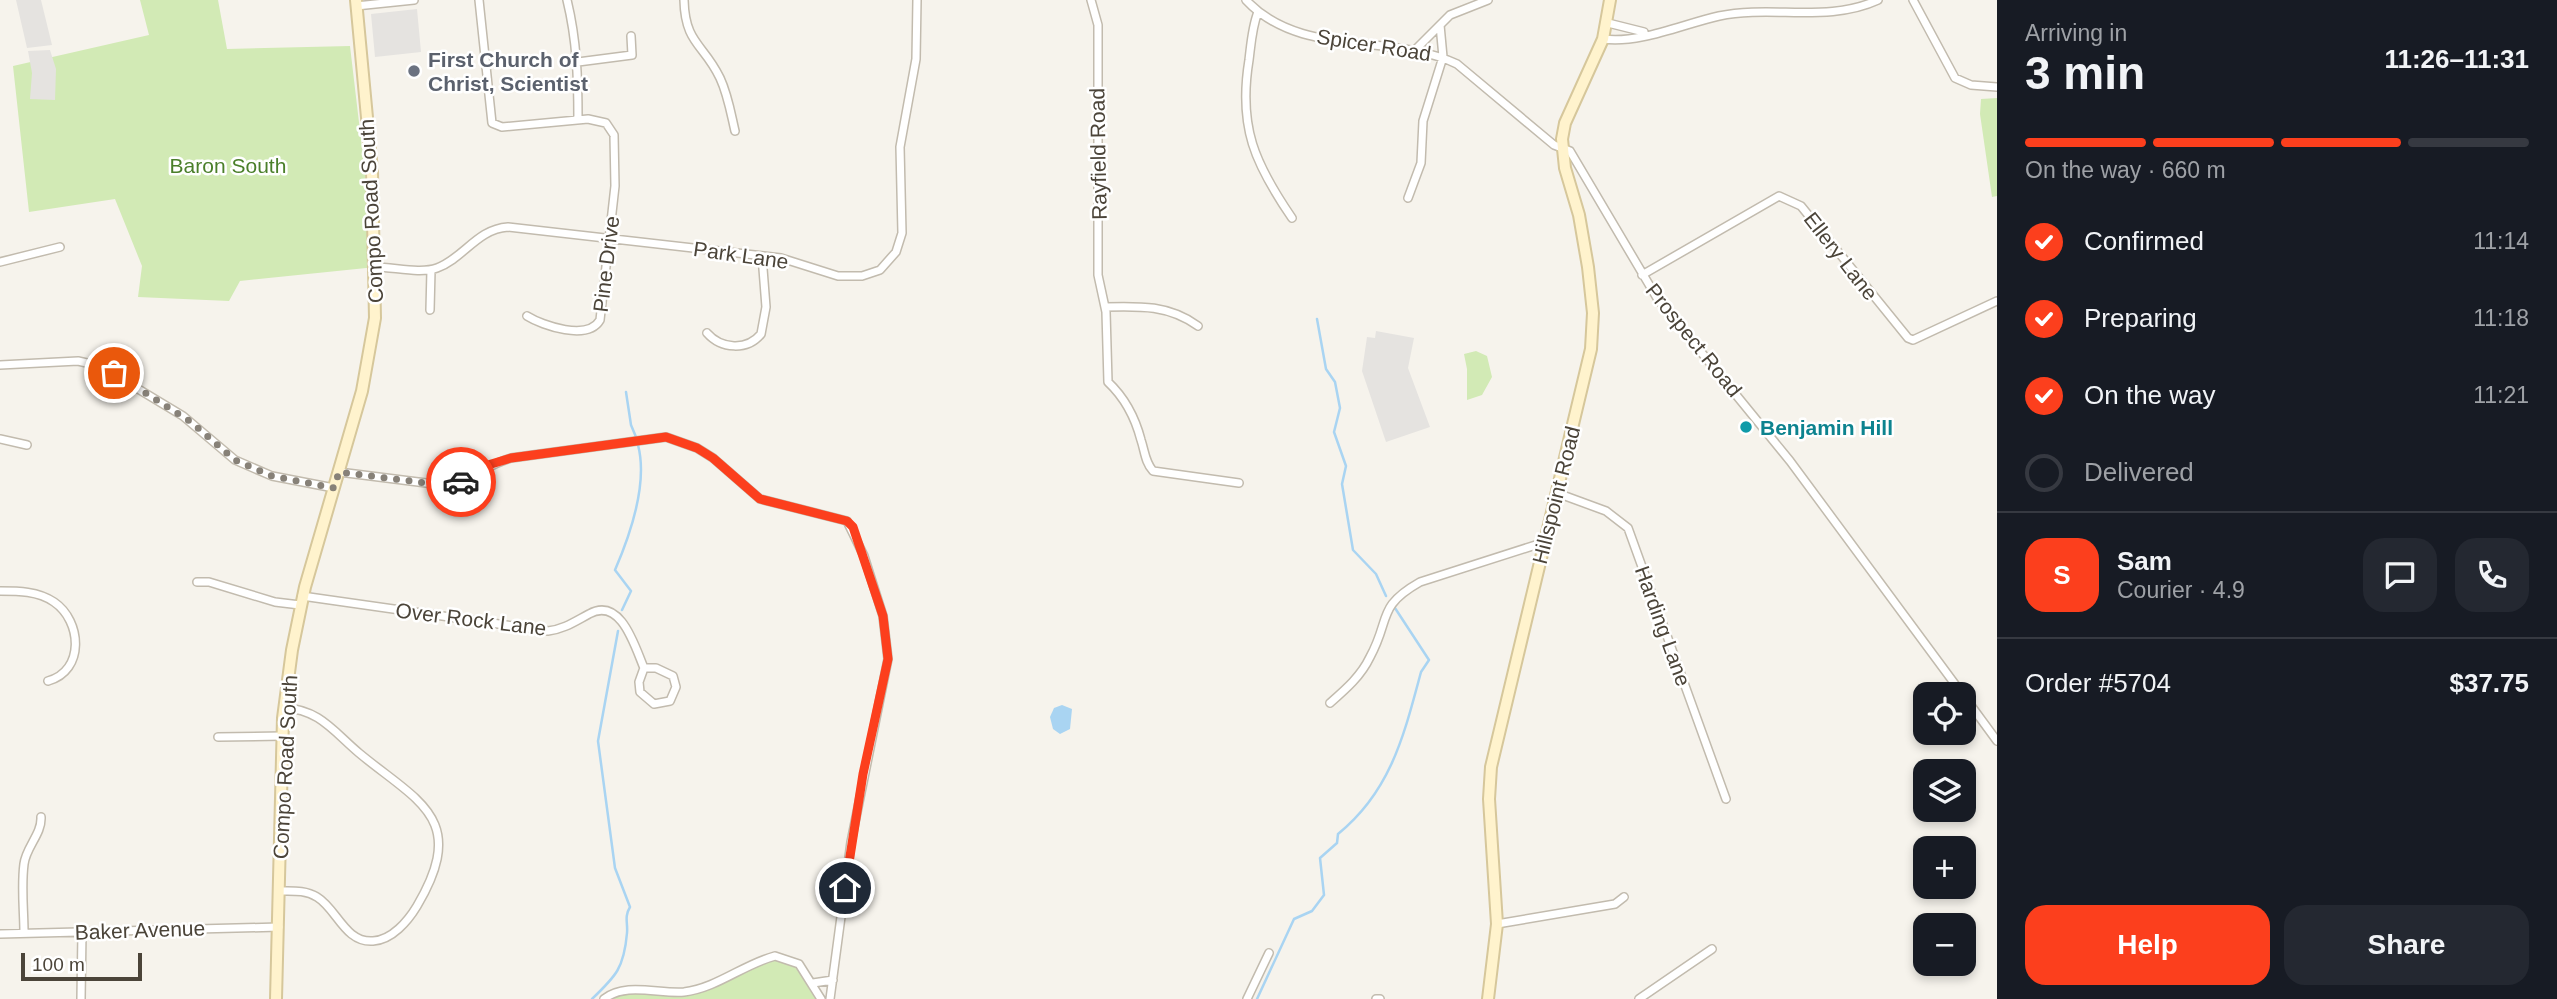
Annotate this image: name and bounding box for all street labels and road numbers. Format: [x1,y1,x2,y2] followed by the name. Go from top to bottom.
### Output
[1315,25,1433,65] street label: Spicer Road
[1085,88,1111,220] street label: Rayfield Road
[355,118,387,304] street label: Compo Road South
[1800,208,1882,304] street label: Ellery Lane
[589,215,623,313] street label: Pine Drive
[692,237,790,273] street label: Park Lane
[1641,279,1747,401] street label: Prospect Road
[1528,424,1584,566] street label: Hillspoint Road
[1631,563,1695,689] street label: Harding Lane
[394,598,548,640] street label: Over Rock Lane
[269,674,301,860] street label: Compo Road South
[74,916,206,944] street label: Baker Avenue

